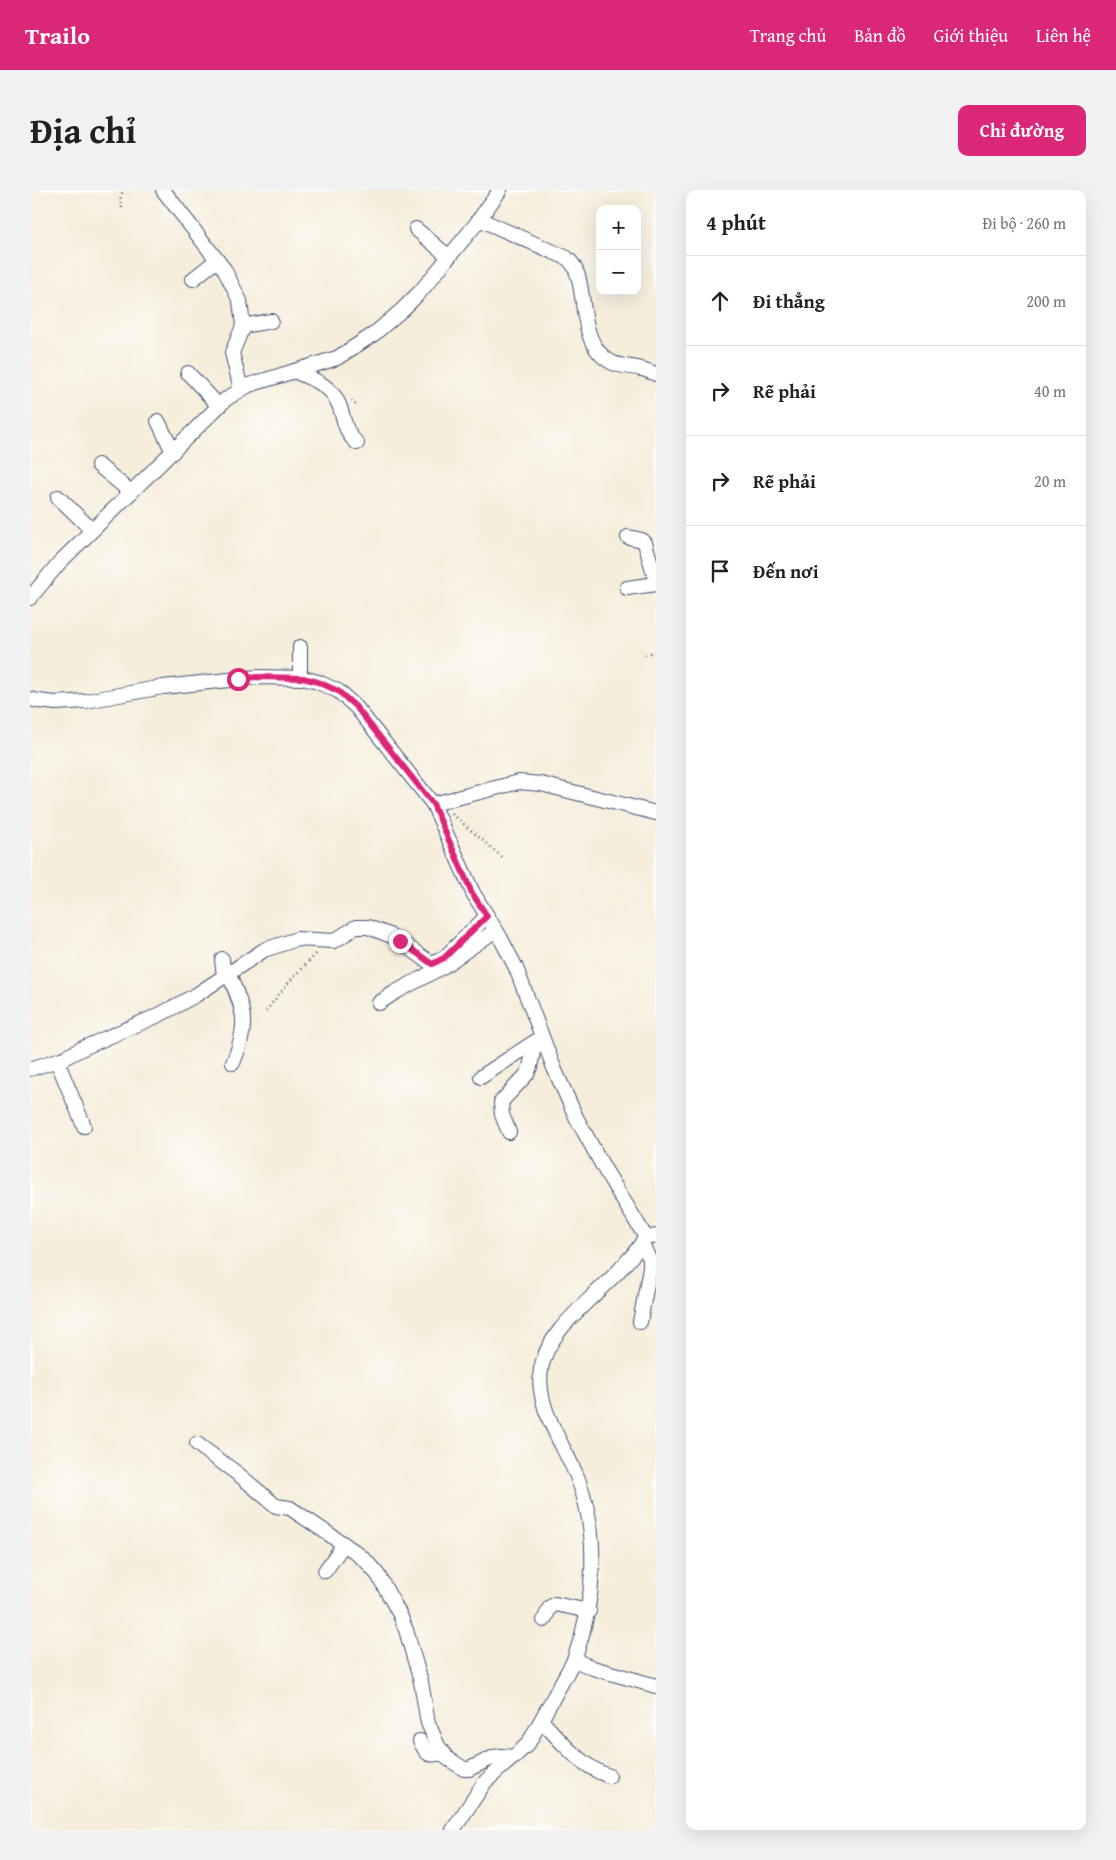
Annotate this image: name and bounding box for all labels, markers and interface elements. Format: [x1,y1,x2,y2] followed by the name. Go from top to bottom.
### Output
[25,18,90,53] text: Trailo
[750,22,826,49] text: Trang chủ
[854,22,906,49] text: Bản đồ
[934,22,1008,49] text: Giới thiệu
[1036,22,1091,49] text: Liên hệ
[30,105,136,156] text: Địa chỉ
[958,105,1086,156] button: Chỉ đường
[596,205,641,295] map controls
[596,205,641,250] button: +
[706,207,766,238] text: 4 phút
[982,211,1066,235] text: Đi bộ · 260 m
[596,250,641,295] button: −
[706,287,734,315] icon: ahead
[753,287,825,315] text: Đi thẳng
[1026,289,1066,313] text: 200 m
[706,377,734,405] icon: right
[753,377,816,405] text: Rẽ phải
[1034,379,1066,403] text: 40 m
[706,467,734,495] icon: right
[753,467,816,495] text: Rẽ phải
[1034,469,1066,493] text: 20 m
[706,557,734,585] icon: arrive
[753,557,819,585] text: Đến nơi
[227,668,250,691] route start
[389,930,412,953] route end

